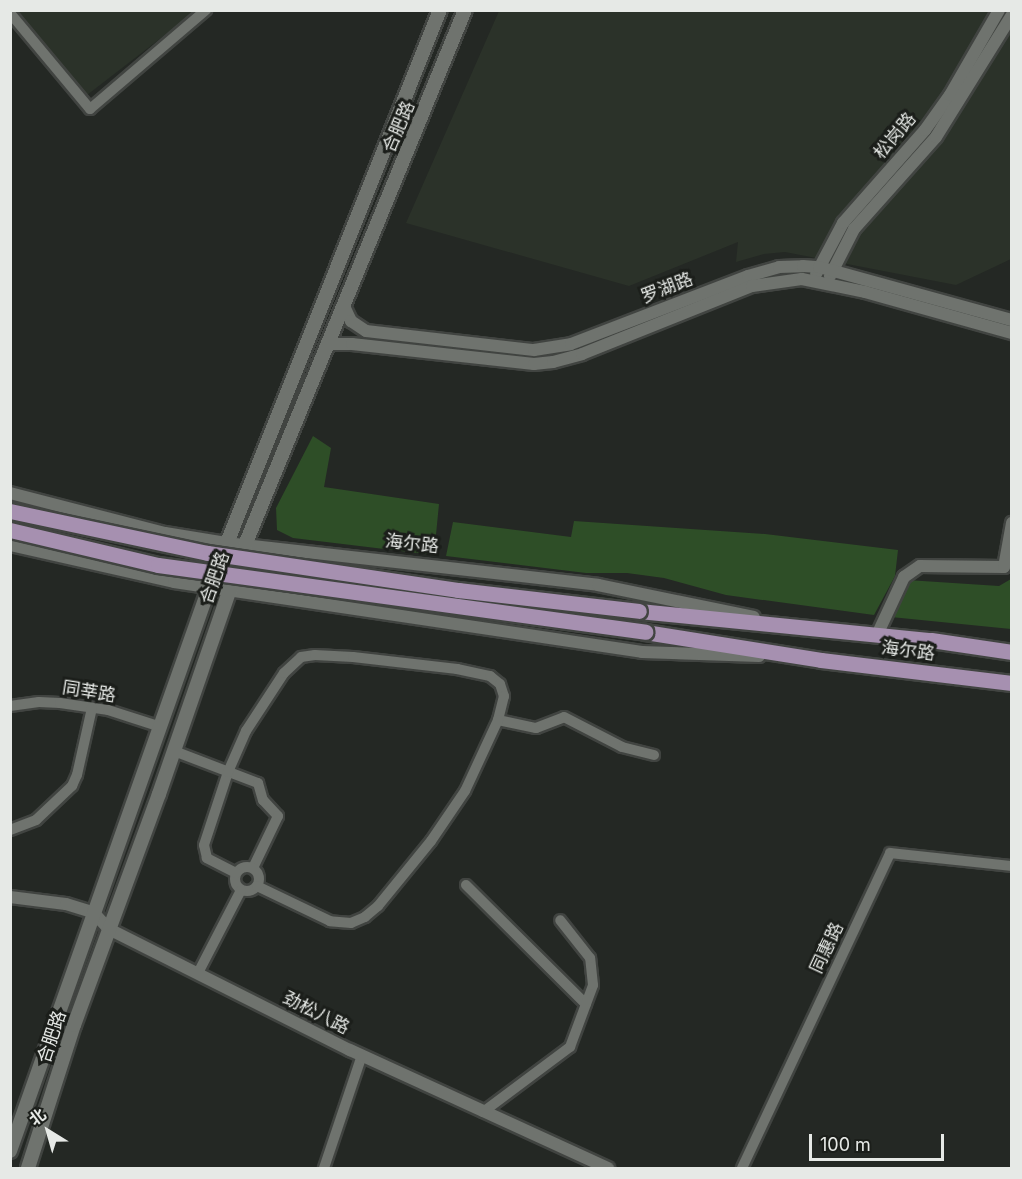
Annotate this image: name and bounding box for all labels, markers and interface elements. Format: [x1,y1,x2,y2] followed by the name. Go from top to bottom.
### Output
[379,98,419,156] street label: 合肥路
[869,108,921,164] street label: 松岗路
[638,268,696,308] street label: 罗湖路
[384,530,440,558] street label: 海尔路
[196,549,234,607] street label: 合肥路
[880,637,936,665] street label: 海尔路
[61,677,117,707] street label: 同莘路
[806,919,848,977] street label: 同惠路
[279,987,353,1039] street label: 劲松八路
[33,1008,71,1066] street label: 合肥路
[18,1101,78,1161] north arrow
[25,1104,50,1129] text: 北
[812,1122,947,1160] scale bar
[820,1134,871,1155] text: 100 m

